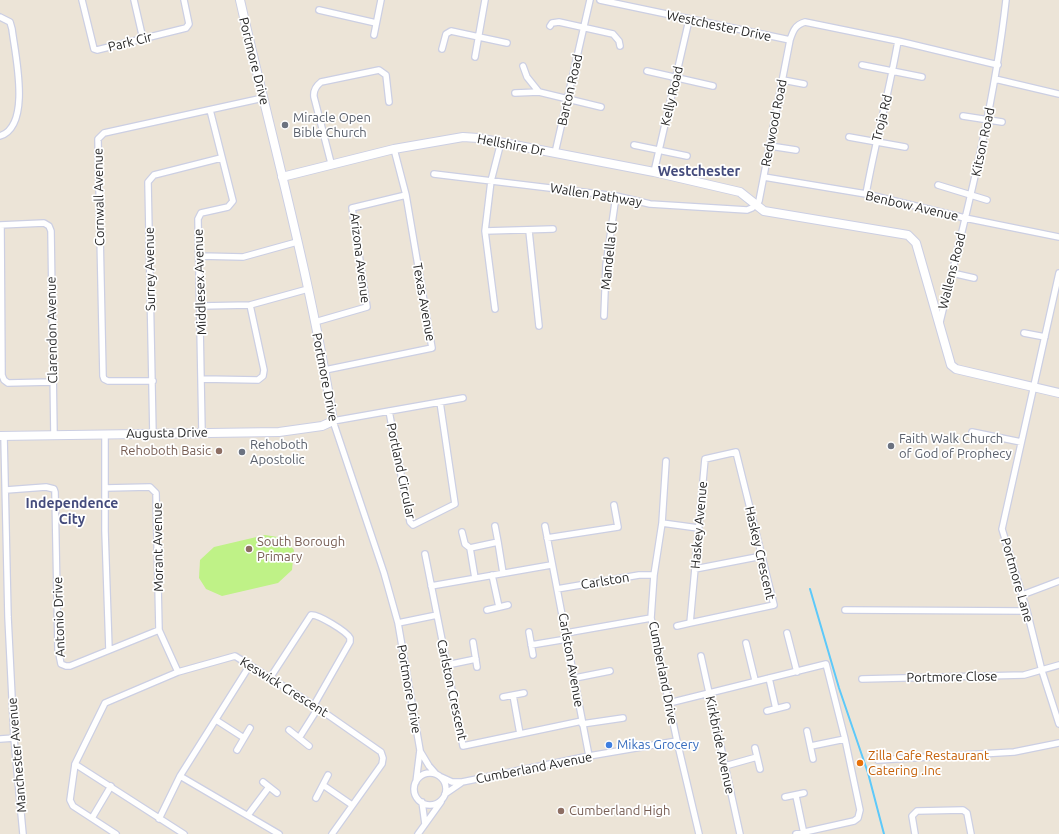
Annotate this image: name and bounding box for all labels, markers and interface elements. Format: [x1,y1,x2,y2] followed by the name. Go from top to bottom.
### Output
[665,7,773,45] street label: Westchester Drive
[236,16,272,106] street label: Portmore Drive
[106,29,154,55] street label: Park Cir
[554,53,586,127] street label: Barton Road
[658,65,686,127] street label: Kelly Road
[758,78,790,168] street label: Redwood Road
[869,93,895,143] street label: Troja Rd
[968,106,998,178] street label: Kitson Road
[293,110,371,141] place label: Miracle Open Bible Church
[280,120,290,130] marker: Miracle Open Bible Church
[476,131,546,159] street label: Hellshire Dr
[90,148,108,246] street label: Cornwall Avenue
[658,163,740,179] district label: Westchester
[549,180,643,210] street label: Wallen Pathway
[864,188,960,224] street label: Benbow Avenue
[347,212,373,304] street label: Arizona Avenue
[598,221,620,291] street label: Mandella Cl
[141,227,159,311] street label: Surrey Avenue
[190,229,210,335] street label: Middlesex Avenue
[935,231,969,311] street label: Wallens Road
[409,262,439,342] street label: Texas Avenue
[43,276,61,384] street label: Clarendon Avenue
[309,331,341,423] street label: Portmore Drive
[383,421,419,521] street label: Portland Circular
[126,424,208,442] street label: Augusta Drive
[899,431,1012,462] place label: Faith Walk Church of God of Prophecy
[250,437,308,468] place label: Rehoboth Apostolic
[886,441,896,451] marker: Faith Walk Church of God of Prophecy
[120,443,211,459] place label: Rehoboth Basic
[214,446,224,456] marker: Rehoboth Basic
[237,447,247,457] marker: Rehoboth Apostolic
[687,481,711,569] street label: Haskey Avenue
[26,495,118,528] district label: Independence City
[149,502,167,592] street label: Morant Avenue
[742,505,778,601] street label: Haskey Crescent
[257,534,345,565] place label: South Borough Primary
[998,536,1036,624] street label: Portmore Lane
[244,544,254,554] marker: South Borough Primary
[580,569,630,593] street label: Carlston
[50,577,68,657] street label: Antonio Drive
[555,612,587,708] street label: Carlston Avenue
[645,620,681,726] street label: Cumberland Drive
[434,638,470,742] street label: Carlston Crescent
[394,643,424,735] street label: Portmore Drive
[237,654,331,720] street label: Keswick Crescent
[906,668,998,686] street label: Portmore Close
[702,694,738,796] street label: Kirkbride Avenue
[4,697,30,813] street label: Manchester Avenue
[617,737,699,753] place label: Mikas Grocery
[604,740,614,750] marker: Mikas Grocery
[868,748,989,779] place label: Zilla Cafe Restaurant Catering .Inc
[475,749,593,787] street label: Cumberland Avenue
[855,758,865,768] marker: Zilla Cafe Restaurant Catering .Inc
[569,803,670,819] place label: Cumberland High
[556,806,566,816] marker: Cumberland High

